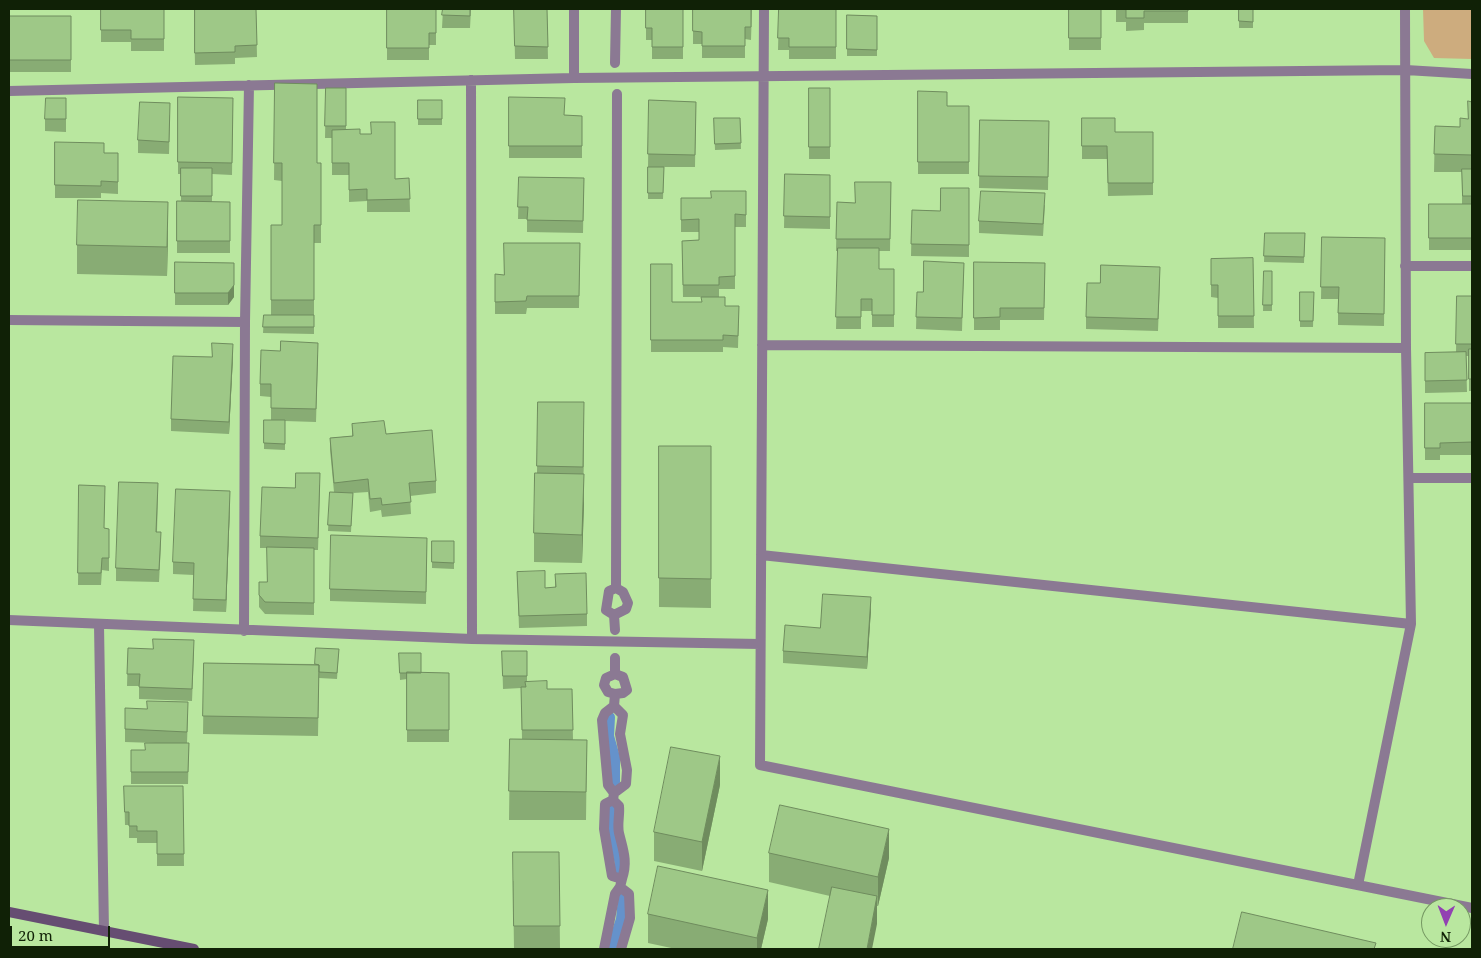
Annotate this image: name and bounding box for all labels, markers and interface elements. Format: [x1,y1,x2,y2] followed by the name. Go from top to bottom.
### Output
[1421,898,1471,948] north arrow
[12,916,112,948] scale bar
[18,925,53,945] text: 20 m
[1440,928,1451,947] text: N

